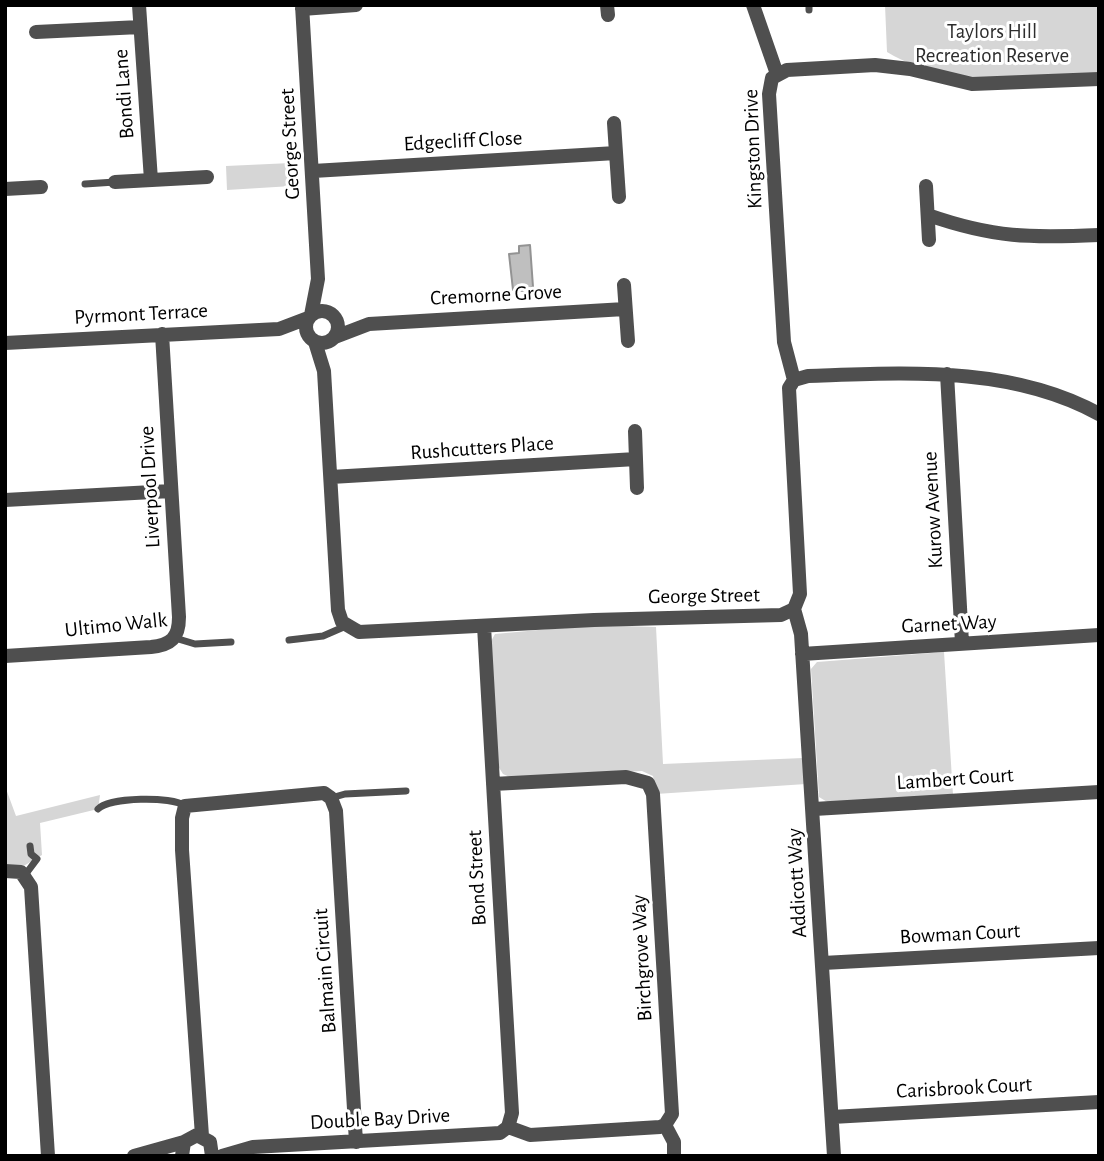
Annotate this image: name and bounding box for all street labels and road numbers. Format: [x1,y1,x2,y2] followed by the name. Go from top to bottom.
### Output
[108,48,140,140] street label: Bondi Lane
[274,88,306,200] street label: George Street
[738,89,768,209] street label: Kingston Drive
[403,125,523,157] street label: Edgecliff Close
[430,279,562,311] street label: Cremorne Grove
[73,298,209,330] street label: Pyrmont Terrace
[134,425,166,549] street label: Liverpool Drive
[409,430,555,466] street label: Rushcutters Place
[917,451,949,569] street label: Kurow Avenue
[648,582,760,610] street label: George Street
[64,607,168,643] street label: Ultimo Walk
[901,609,997,639] street label: Garnet Way
[896,762,1014,796] street label: Lambert Court
[782,827,812,939] street label: Addicott Way
[462,830,492,926] street label: Bond Street
[626,894,658,1022] street label: Birchgrove Way
[308,908,342,1034] street label: Balmain Circuit
[899,918,1021,950] street label: Bowman Court
[896,1072,1032,1104] street label: Carisbrook Court
[309,1103,451,1135] street label: Double Bay Drive

